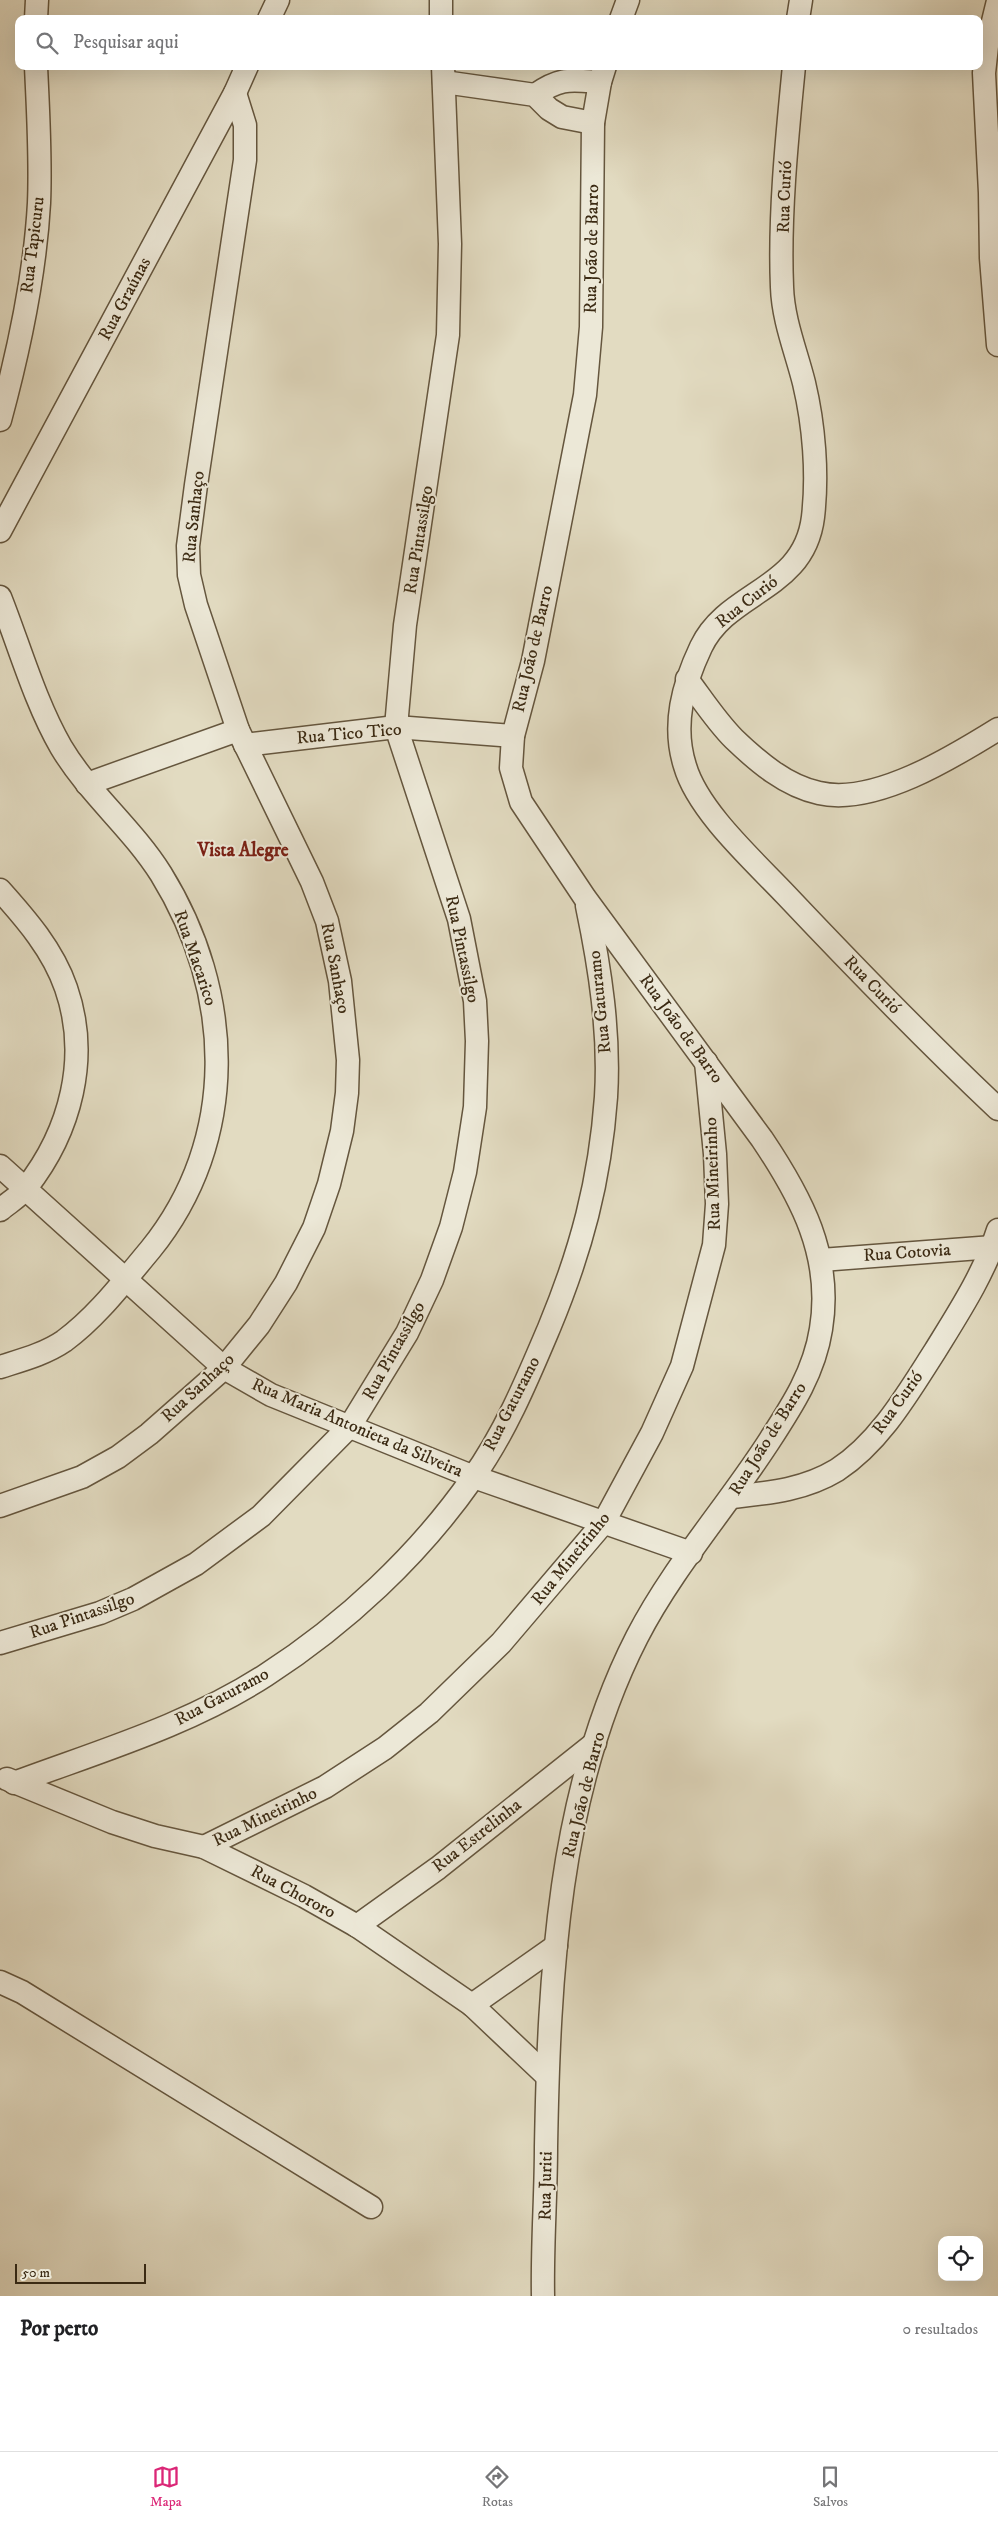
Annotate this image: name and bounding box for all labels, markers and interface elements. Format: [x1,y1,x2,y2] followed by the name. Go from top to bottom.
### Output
[15,15,983,70] search box
[33,29,61,57] icon: search
[73,31,179,54] text: Pesquisar aqui
[773,160,797,234] street label: Rua Curió
[580,184,604,314] street label: Rua João de Barro
[16,195,50,295] street label: Rua Tapicuru
[94,254,156,344] street label: Rua Graúnas
[178,470,210,564] street label: Rua Sanhaço
[400,484,438,596] street label: Rua Pintassilgo
[711,571,783,633] street label: Rua Curió
[508,583,558,715] street label: Rua João de Barro
[296,718,403,750] street label: Rua Tico Tico
[196,839,289,862] district label: Vista Alegre
[440,893,484,1005] street label: Rua Pintassilgo
[168,907,222,1009] street label: Rua Macarico
[315,921,355,1016] street label: Rua Sanhaço
[584,949,616,1055] street label: Rua Gaturamo
[839,951,905,1019] street label: Rua Curió
[634,970,728,1088] street label: Rua João de Barro
[700,1117,726,1231] street label: Rua Mineirinho
[863,1239,952,1267] street label: Rua Cotovia
[358,1298,430,1404] street label: Rua Pintassilgo
[157,1348,239,1428] street label: Rua Sanhaço
[479,1353,545,1455] street label: Rua Gaturamo
[868,1367,928,1439] street label: Rua Curió
[248,1373,466,1483] street label: Rua Maria Antonieta da Silveira
[724,1378,812,1500] street label: Rua João de Barro
[527,1508,615,1610] street label: Rua Mineirinho
[27,1588,138,1644] street label: Rua Pintassilgo
[171,1663,273,1731] street label: Rua Gaturamo
[558,1729,610,1860] street label: Rua João de Barro
[209,1782,321,1852] street label: Rua Mineirinho
[428,1794,526,1878] street label: Rua Estrelinha
[247,1860,339,1924] street label: Rua Chororo
[534,2151,558,2221] street label: Rua Juriti
[938,2236,983,2281] map controls
[938,2236,983,2281] button: locate
[15,2261,146,2284] scale bar
[22,2264,50,2282] text: 50 m
[20,2316,98,2342] text: Por perto
[903,2319,978,2339] text: 0 resultados
[150,2463,182,2511] tab: Mapa
[482,2463,513,2511] tab: Rotas
[813,2463,848,2511] tab: Salvos

